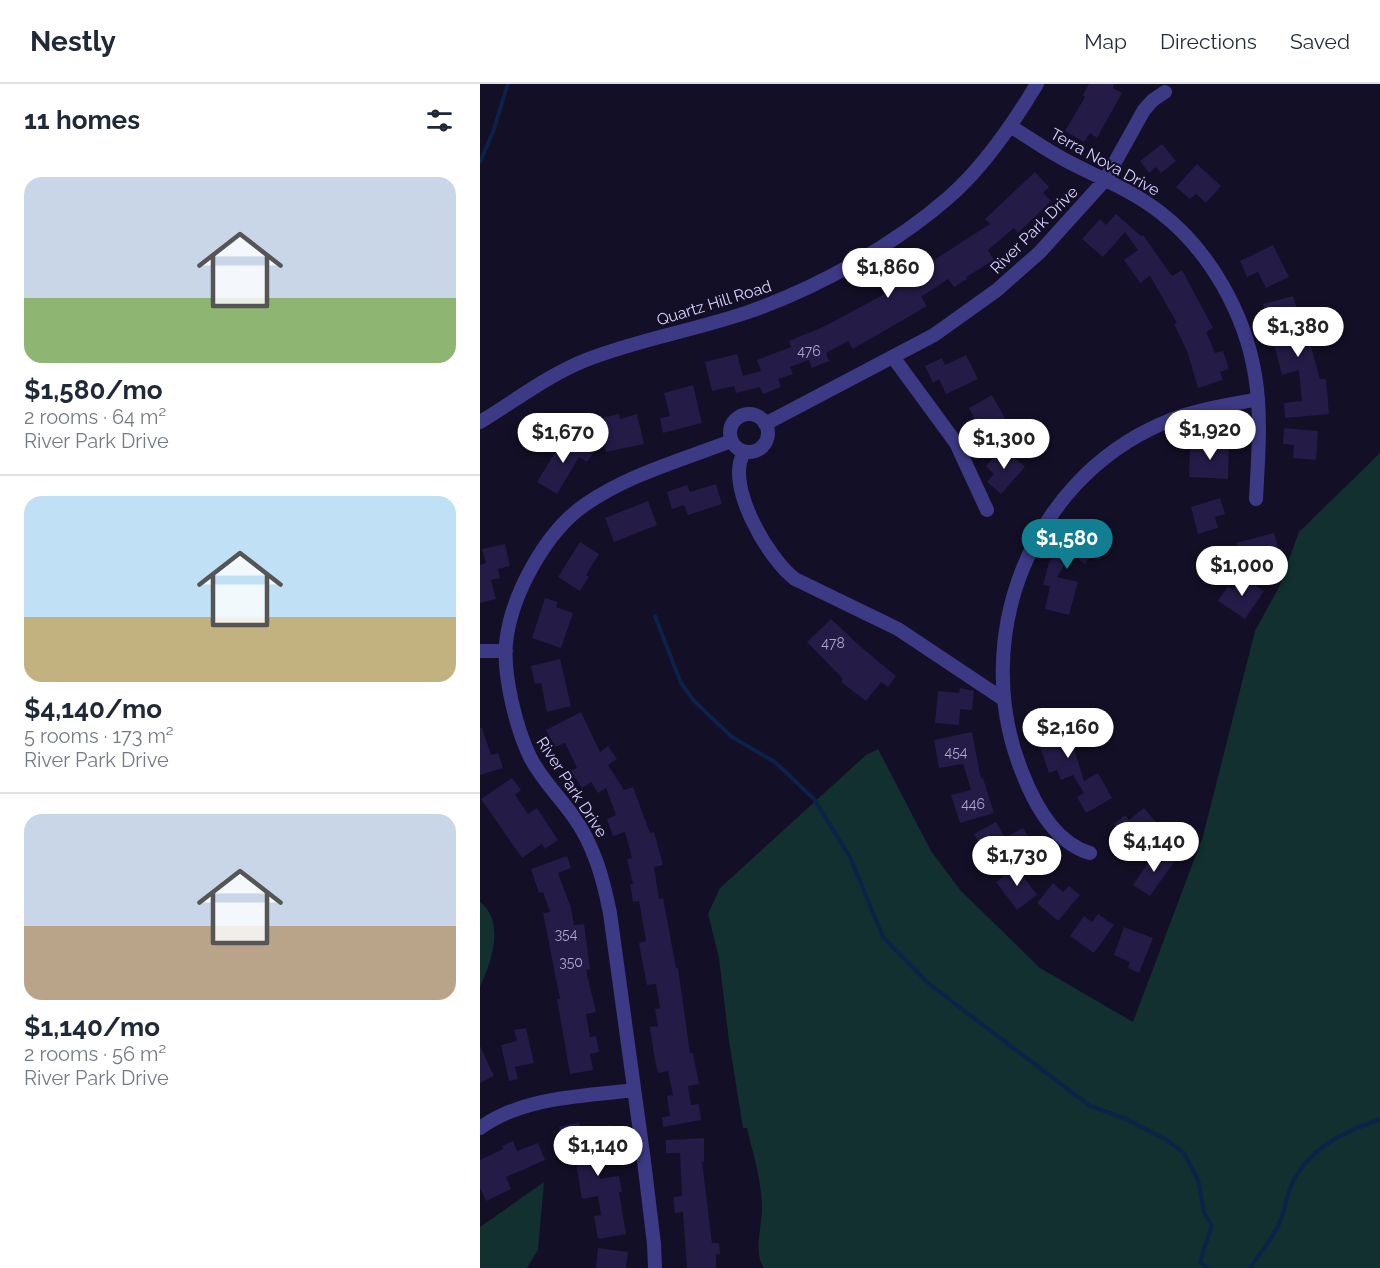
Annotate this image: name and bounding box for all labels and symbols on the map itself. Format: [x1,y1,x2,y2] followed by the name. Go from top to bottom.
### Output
[1047,124,1163,200] street label: Terra Nova Drive
[986,182,1082,278] street label: River Park Drive
[839,248,937,299] pin: $1,860
[654,276,774,329] street label: Quartz Hill Road
[1249,307,1347,358] pin: $1,380
[797,343,821,359] house number: 476
[1161,410,1259,461] pin: $1,920
[514,413,612,464] pin: $1,670
[955,419,1053,470] pin: $1,300
[1018,519,1116,570] pin: $1,580
[1193,546,1291,597] pin: $1,000
[821,635,845,651] house number: 478
[1019,708,1117,759] pin: $2,160
[533,733,611,841] street label: River Park Drive
[945,744,968,760] house number: 454
[961,796,985,812] house number: 446
[1105,822,1203,873] pin: $4,140
[968,836,1066,887] pin: $1,730
[555,926,578,942] house number: 354
[559,954,583,970] house number: 350
[549,1126,647,1177] pin: $1,140

